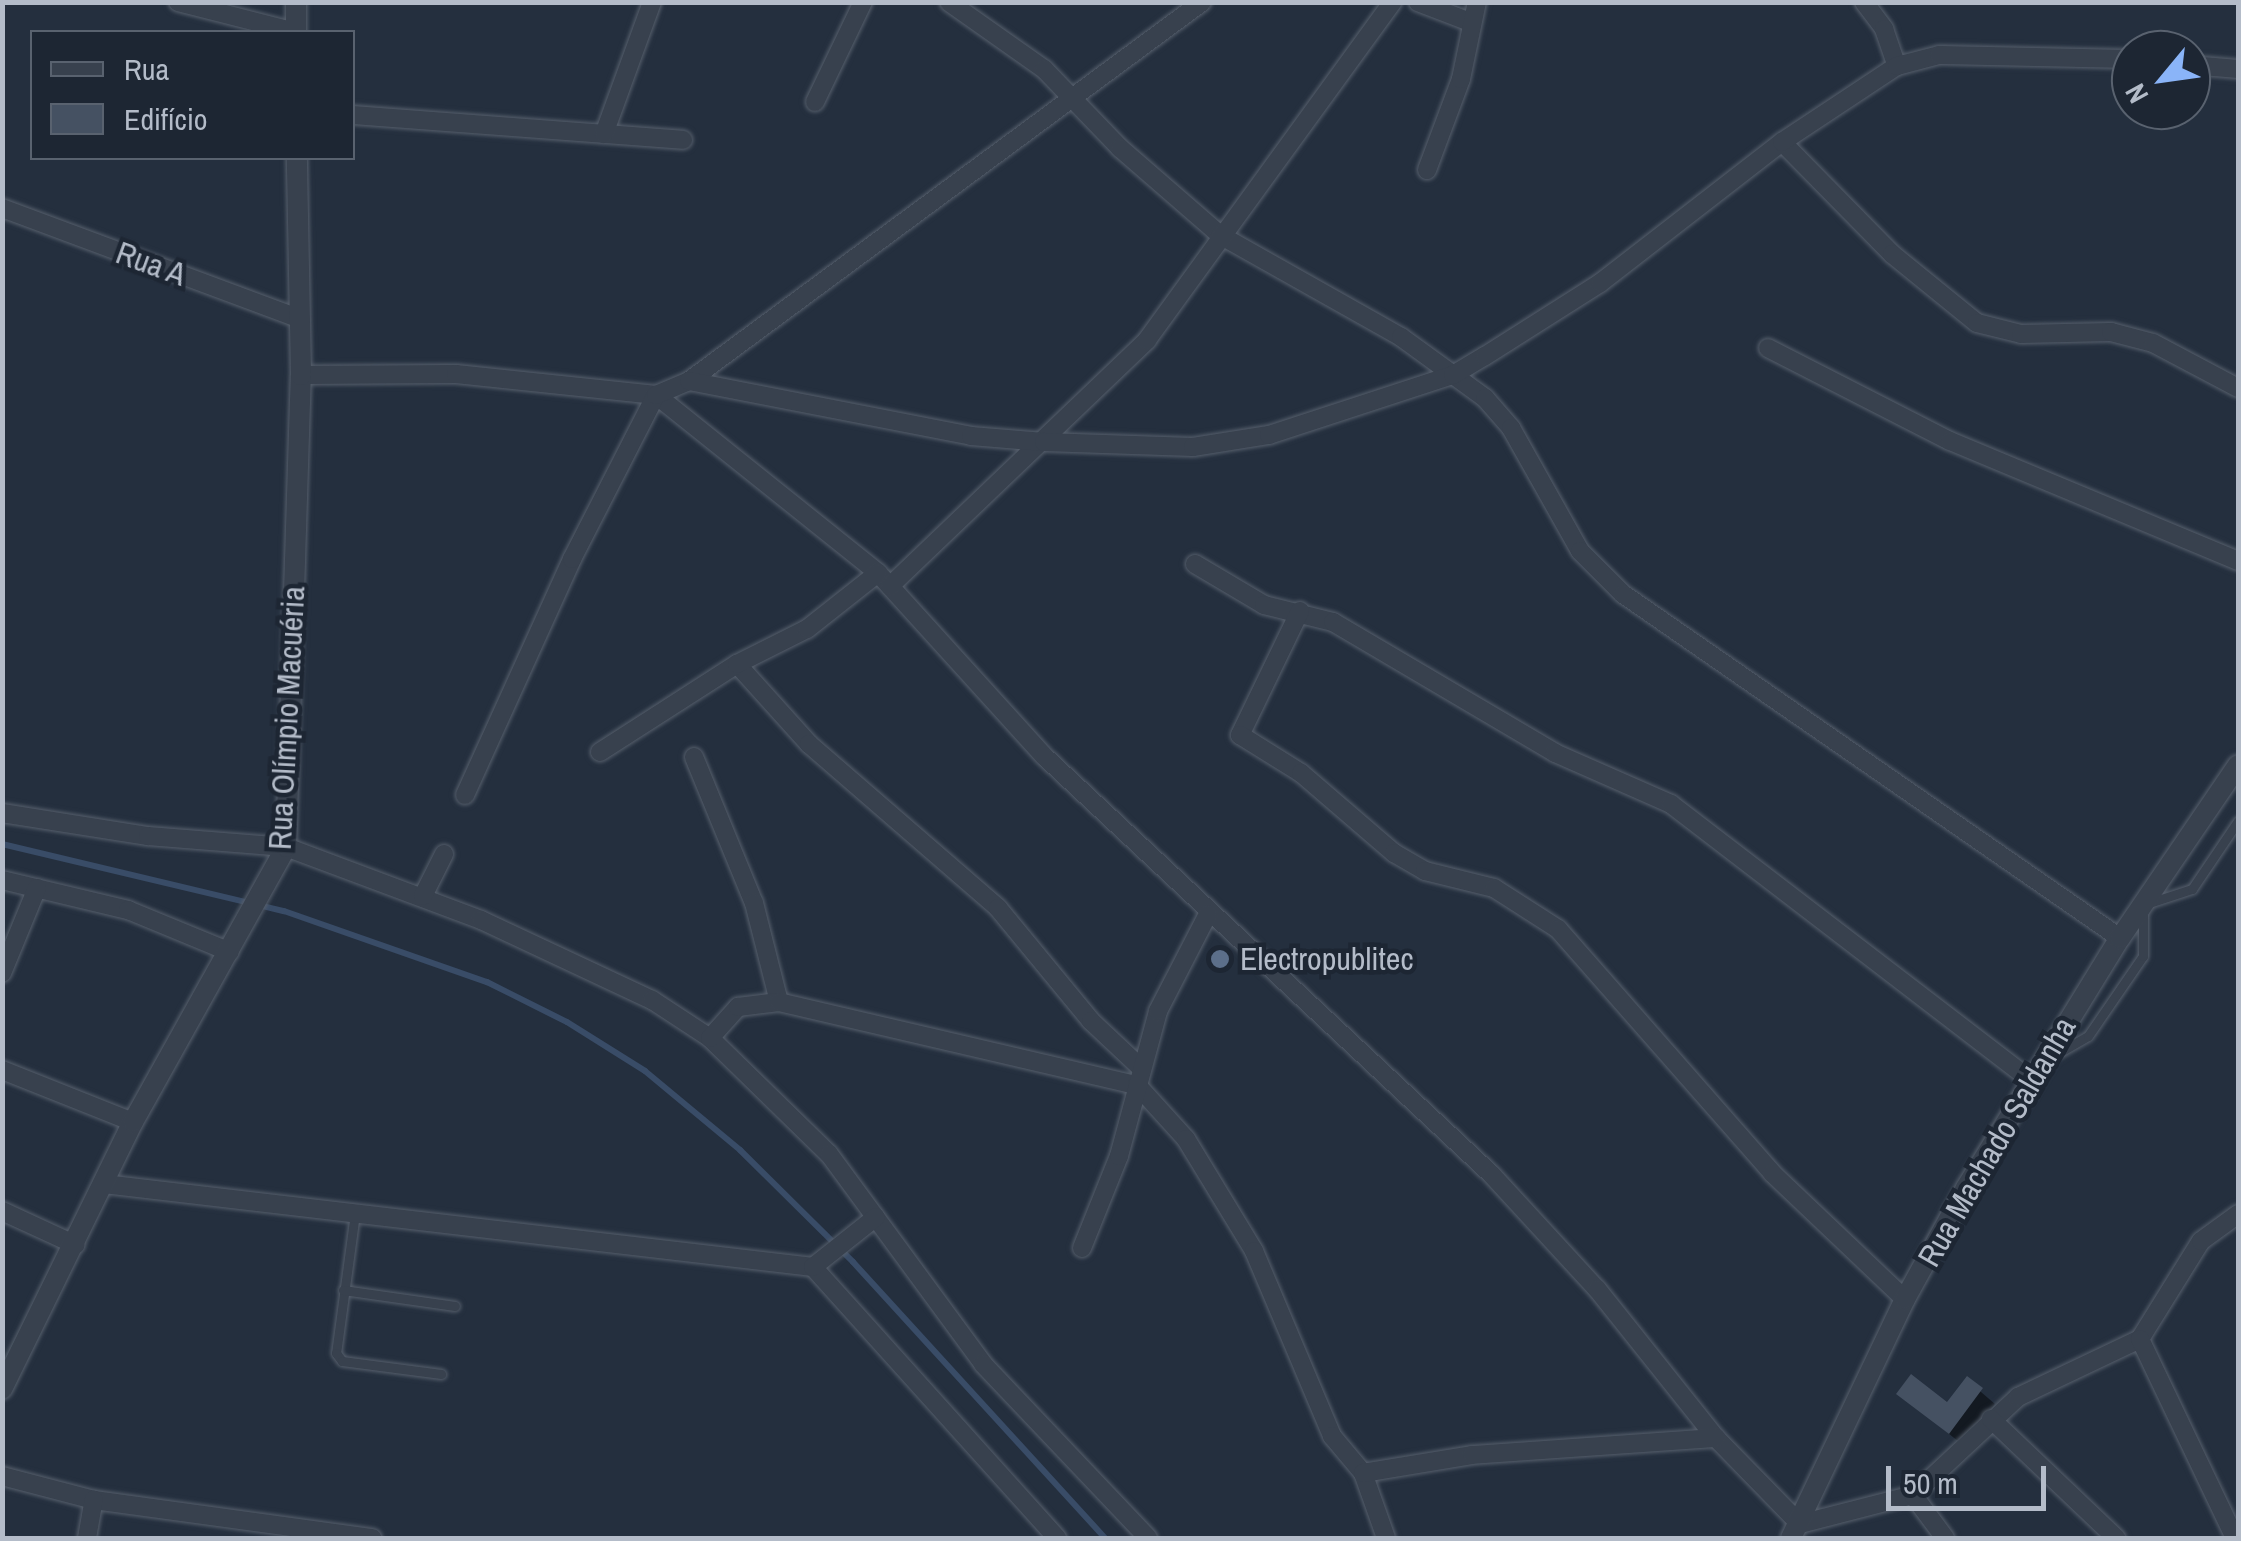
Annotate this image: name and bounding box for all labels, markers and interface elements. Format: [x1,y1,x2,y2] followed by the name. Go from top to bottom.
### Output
[30,30,355,160] legend
[2111,30,2211,130] north arrow
[124,49,169,89] text: Rua
[2116,77,2157,110] text: N
[124,99,207,139] text: Edifício
[110,233,192,295] street label: Rua A
[261,585,313,851] street label: Rua Olímpio Macuéria
[1240,940,1414,978] place label: Electropublitec
[1209,948,1231,970] marker: Electropublitec
[1910,1010,2084,1274] street label: Rua Machado Saldanha
[1891,1446,2051,1508] scale bar
[1903,1463,1958,1503] text: 50 m

